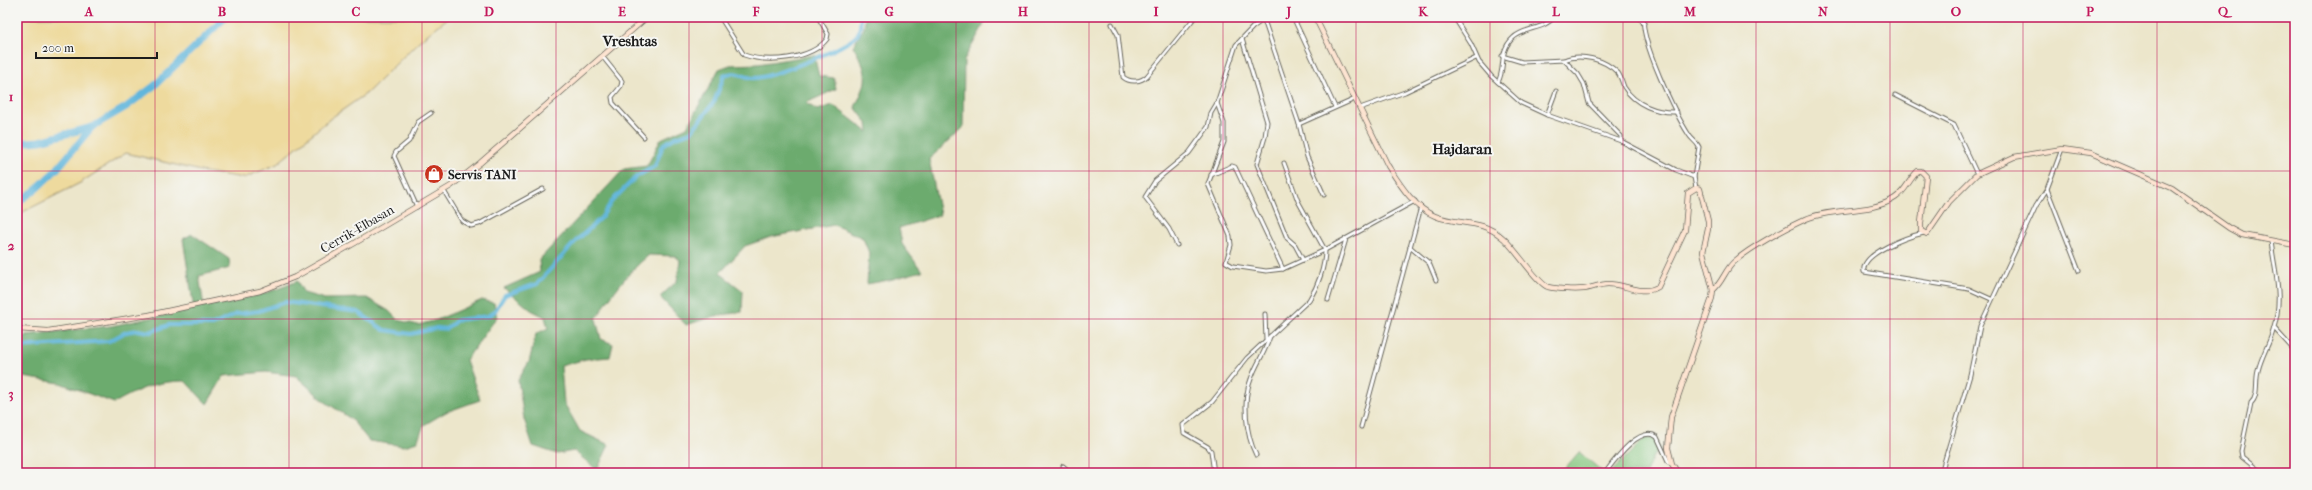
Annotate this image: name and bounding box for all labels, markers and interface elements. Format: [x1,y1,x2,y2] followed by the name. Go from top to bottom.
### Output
[84,4,94,19] text: A
[218,4,227,19] text: B
[352,4,361,19] text: C
[484,4,494,19] text: D
[618,4,626,19] text: E
[752,4,760,19] text: F
[884,4,894,19] text: G
[1018,4,1029,19] text: H
[1153,4,1159,19] text: I
[1285,4,1292,20] text: J
[1418,4,1429,19] text: K
[1552,4,1561,19] text: L
[1683,4,1696,19] text: M
[1818,4,1828,19] text: N
[1951,4,1961,19] text: O
[2086,4,2094,19] text: P
[2218,4,2233,19] text: Q
[602,32,658,50] district label: Vreshtas
[36,34,157,60] scale bar
[42,41,74,55] text: 200 m
[9,89,14,104] text: 1
[1432,140,1492,158] district label: Hajdaran
[423,163,445,185] shop icon: Servis TANI
[448,167,517,182] place label: Servis TANI
[317,202,397,256] street label: Cerrik-Elbasan
[8,238,15,253] text: 2
[8,386,14,402] text: 3

